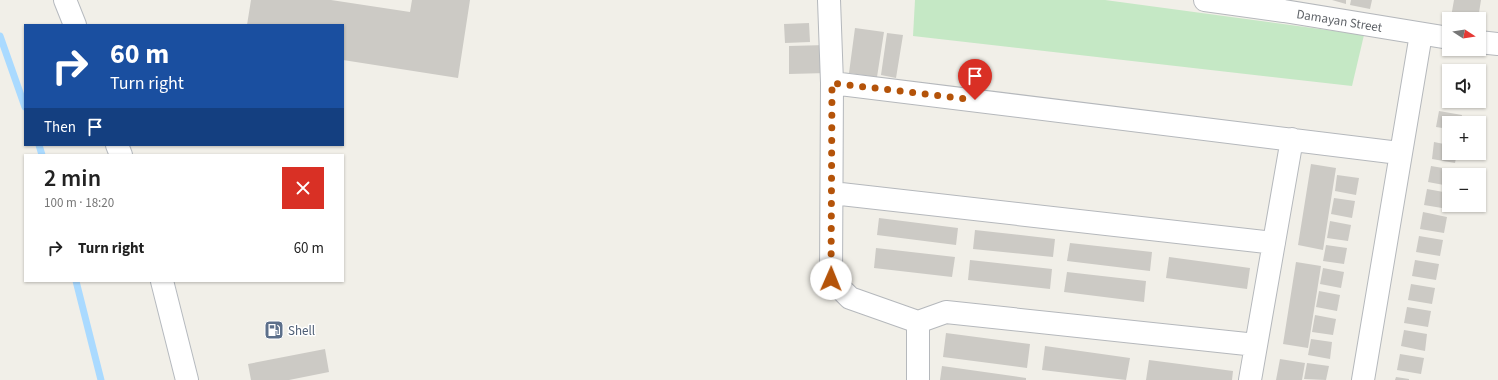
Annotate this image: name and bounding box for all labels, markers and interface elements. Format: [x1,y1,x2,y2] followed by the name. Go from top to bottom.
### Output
[1295,5,1384,37] street label: Damayan Street
[1442,12,1486,56] north arrow
[1442,12,1486,212] map controls
[110,34,169,74] text: 60 m
[44,40,96,92] icon: right
[958,59,992,100] pin
[1442,64,1486,108] button: sound
[964,65,986,87] icon: arrive
[110,71,184,96] text: Turn right
[84,116,106,138] icon: arrive
[1442,116,1486,160] button: +
[44,117,76,138] text: Then
[44,161,101,196] text: 2 min
[282,167,324,209] button: close
[1442,168,1486,212] button: −
[44,194,114,212] text: 100 m · 18:20
[44,237,66,259] icon: right
[78,238,144,259] text: Turn right
[294,238,324,259] text: 60 m
[810,258,852,300] position arrow
[263,319,285,341] fuel station icon: Shell
[288,322,315,340] place label: Shell

